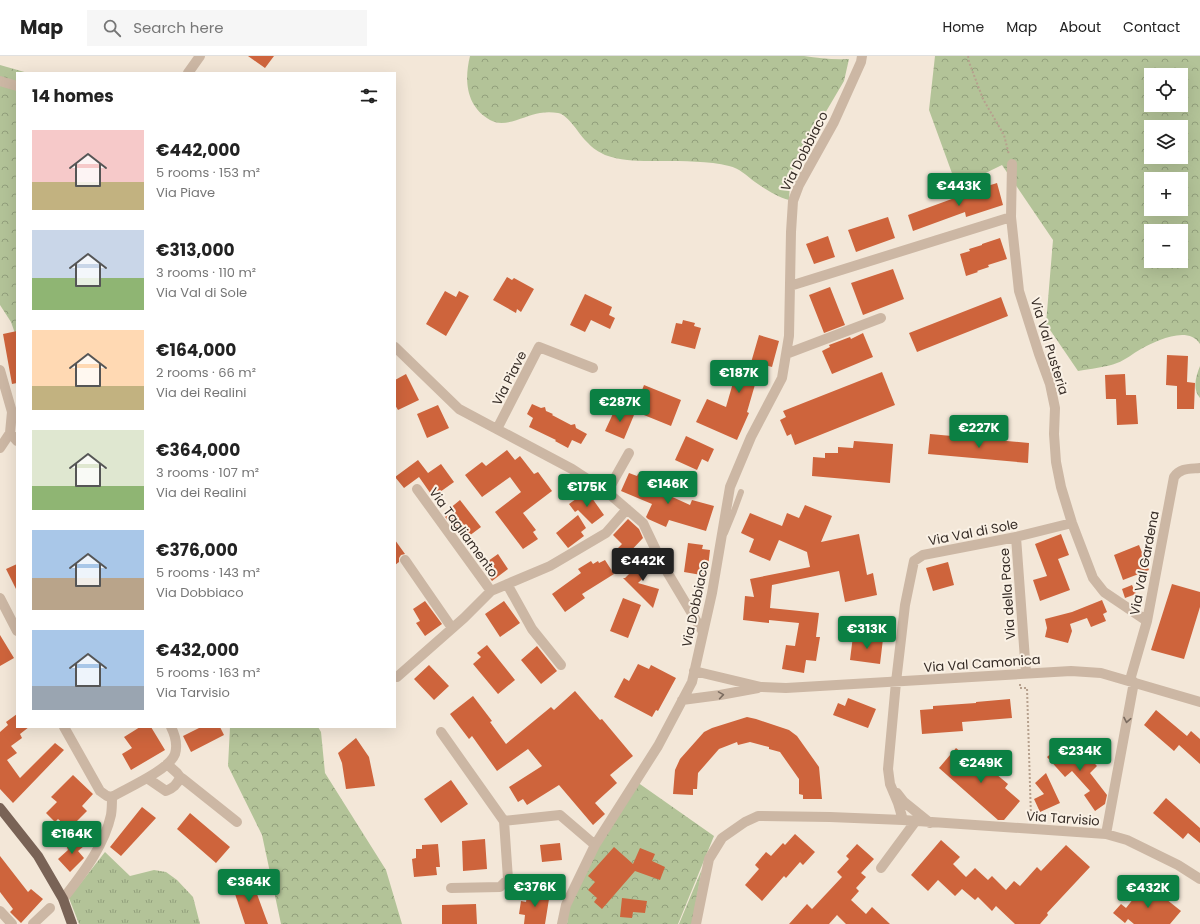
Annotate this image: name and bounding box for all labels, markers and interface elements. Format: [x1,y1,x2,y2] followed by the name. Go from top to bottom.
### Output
[87,10,367,46] search box
[20,14,63,41] text: Map
[101,17,123,39] icon: search
[133,17,224,38] text: Search here
[942,17,984,37] text: Home
[1006,17,1037,37] text: Map
[1059,17,1101,37] text: About
[1123,17,1180,37] text: Contact
[1144,68,1188,268] map controls
[1144,68,1188,112] button: locate
[32,84,114,108] text: 14 homes
[358,85,380,107] icon: filters
[776,108,833,195] street label: Via Dobbiaco
[1144,120,1188,164] button: layers
[156,138,240,162] text: €442,000
[64,146,112,194] icon: home
[156,163,260,182] text: 5 rooms · 153 m²
[1144,172,1188,216] button: +
[931,173,987,207] pin: €443K
[937,176,981,195] text: €443K
[156,183,215,202] text: Via Piave
[1144,224,1188,268] button: −
[156,238,235,262] text: €313,000
[64,246,112,294] icon: home
[156,263,256,282] text: 3 rooms · 110 m²
[156,283,247,302] text: Via Val di Sole
[1026,295,1073,397] street label: Via Val Pusteria
[156,338,236,362] text: €164,000
[64,346,112,394] icon: home
[488,348,531,409] street label: Via Piave
[711,360,767,394] pin: €187K
[156,363,256,382] text: 2 rooms · 66 m²
[719,363,759,382] text: €187K
[156,383,246,402] text: Via dei Realini
[592,389,648,423] pin: €287K
[599,392,641,411] text: €287K
[951,415,1007,449] pin: €227K
[958,418,1000,437] text: €227K
[156,438,240,462] text: €364,000
[64,446,112,494] icon: home
[156,463,259,482] text: 3 rooms · 107 m²
[640,471,696,505] pin: €146K
[559,474,615,508] pin: €175K
[647,474,689,493] text: €146K
[567,477,607,496] text: €175K
[156,483,246,502] text: Via dei Realini
[425,483,503,581] street label: Via Tagliamento
[1125,509,1164,617] street label: Via Val Gardena
[927,514,1020,551] street label: Via Val di Sole
[156,538,238,562] text: €376,000
[64,546,112,594] icon: home
[995,547,1020,641] street label: Via della Pace
[615,548,671,582] pin: €442K
[621,551,665,570] text: €442K
[677,559,714,649] street label: Via Dobbiaco
[156,563,260,582] text: 5 rooms · 143 m²
[156,583,244,602] text: Via Dobbiaco
[839,616,895,650] pin: €313K
[847,619,887,638] text: €313K
[156,638,239,662] text: €432,000
[64,646,112,694] icon: home
[923,650,1041,677] street label: Via Val Camonica
[156,663,260,682] text: 5 rooms · 163 m²
[156,683,230,702] text: Via Tarvisio
[718,691,724,700] one-way arrow
[1124,717,1132,723] one-way arrow
[1052,738,1108,772] pin: €234K
[1058,741,1102,760] text: €234K
[953,750,1009,784] pin: €249K
[959,753,1003,772] text: €249K
[1026,806,1100,831] street label: Via Tarvisio
[44,821,100,855] pin: €164K
[51,824,93,843] text: €164K
[221,869,277,903] pin: €364K
[227,872,271,891] text: €364K
[507,874,563,908] pin: €376K
[1120,875,1176,909] pin: €432K
[514,877,556,896] text: €376K
[1126,878,1170,897] text: €432K

